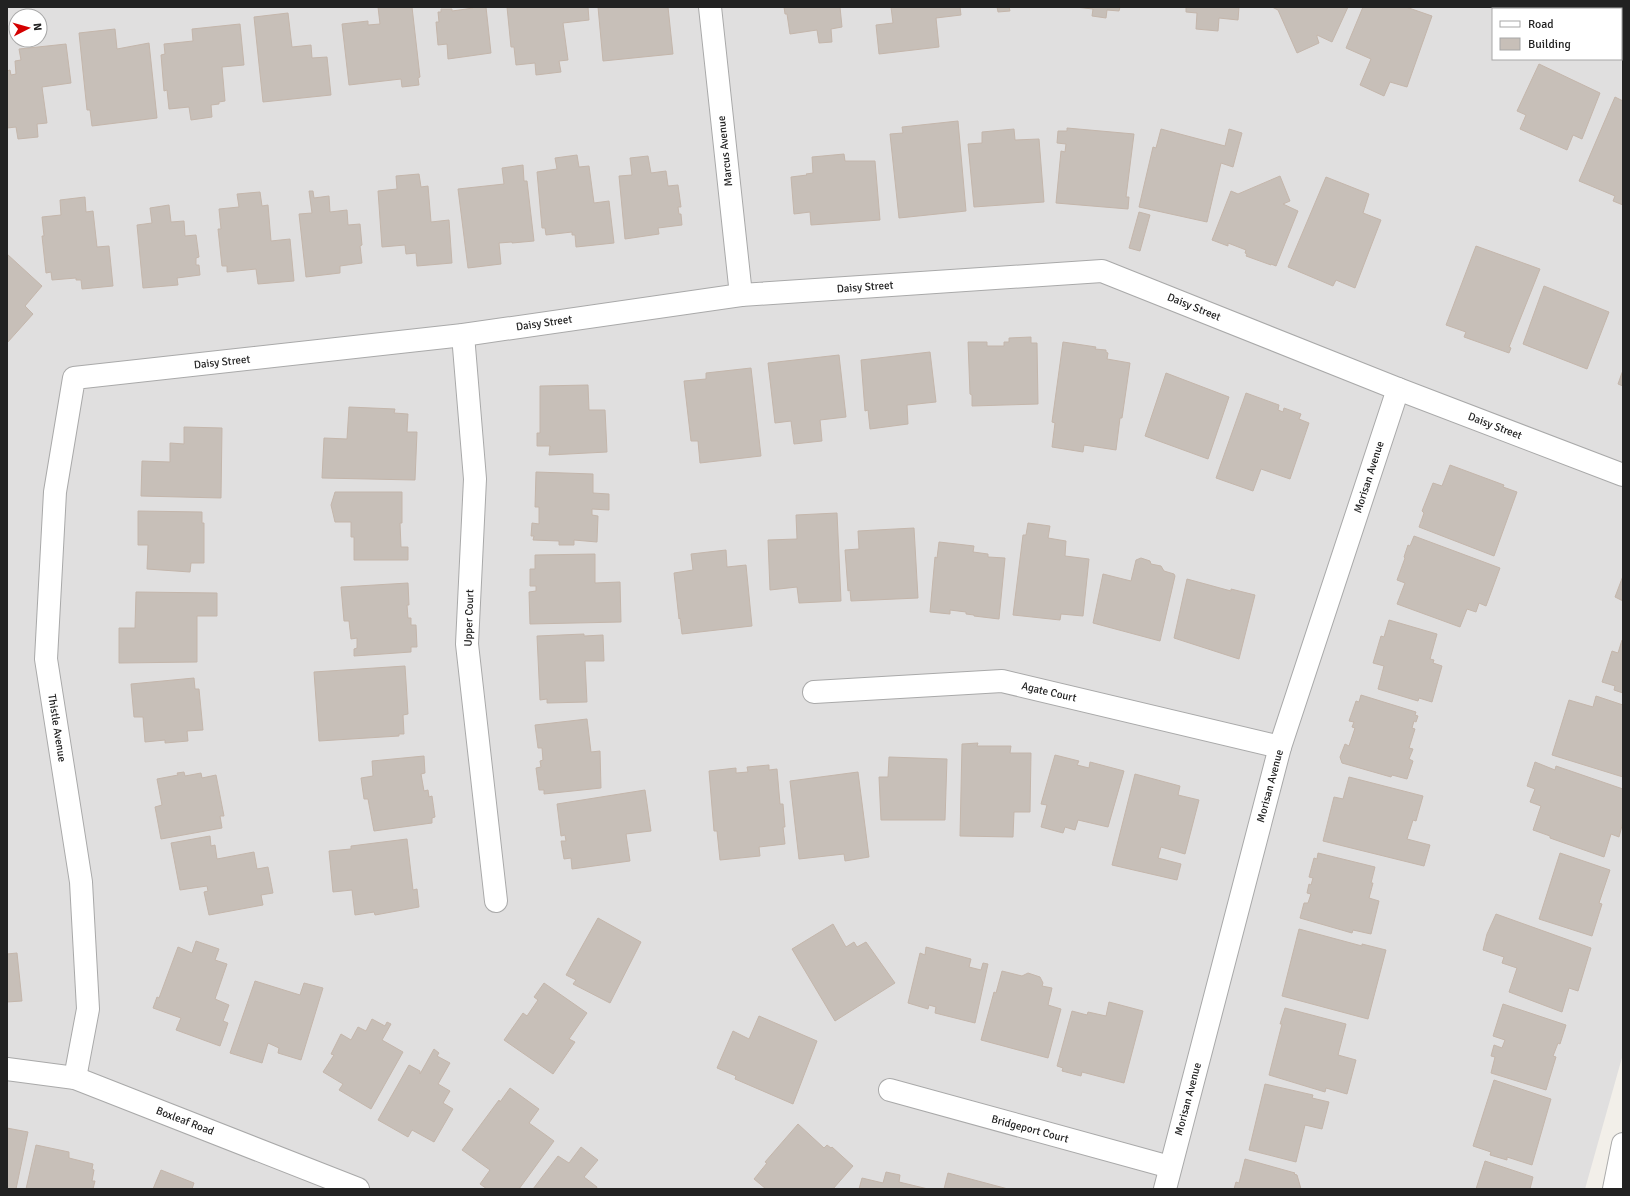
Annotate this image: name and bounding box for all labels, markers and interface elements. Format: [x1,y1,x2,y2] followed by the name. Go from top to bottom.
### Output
[8,8,48,48] north arrow
[1492,8,1622,60] legend
[1528,17,1554,32] text: Road
[31,23,44,31] text: N
[1528,37,1571,52] text: Building
[715,115,735,187] street label: Marcus Avenue
[836,279,894,295] street label: Daisy Street
[1165,290,1223,324] street label: Daisy Street
[515,313,573,333] street label: Daisy Street
[193,353,251,371] street label: Daisy Street
[1466,410,1524,442] street label: Daisy Street
[1351,439,1387,515] street label: Morisan Avenue
[462,589,477,647] street label: Upper Court
[1020,679,1078,705] street label: Agate Court
[45,693,69,763] street label: Thistle Avenue
[1254,748,1286,824] street label: Morisan Avenue
[1172,1061,1204,1137] street label: Morisan Avenue
[154,1104,216,1138] street label: Boxleaf Road
[990,1112,1070,1146] street label: Bridgeport Court

